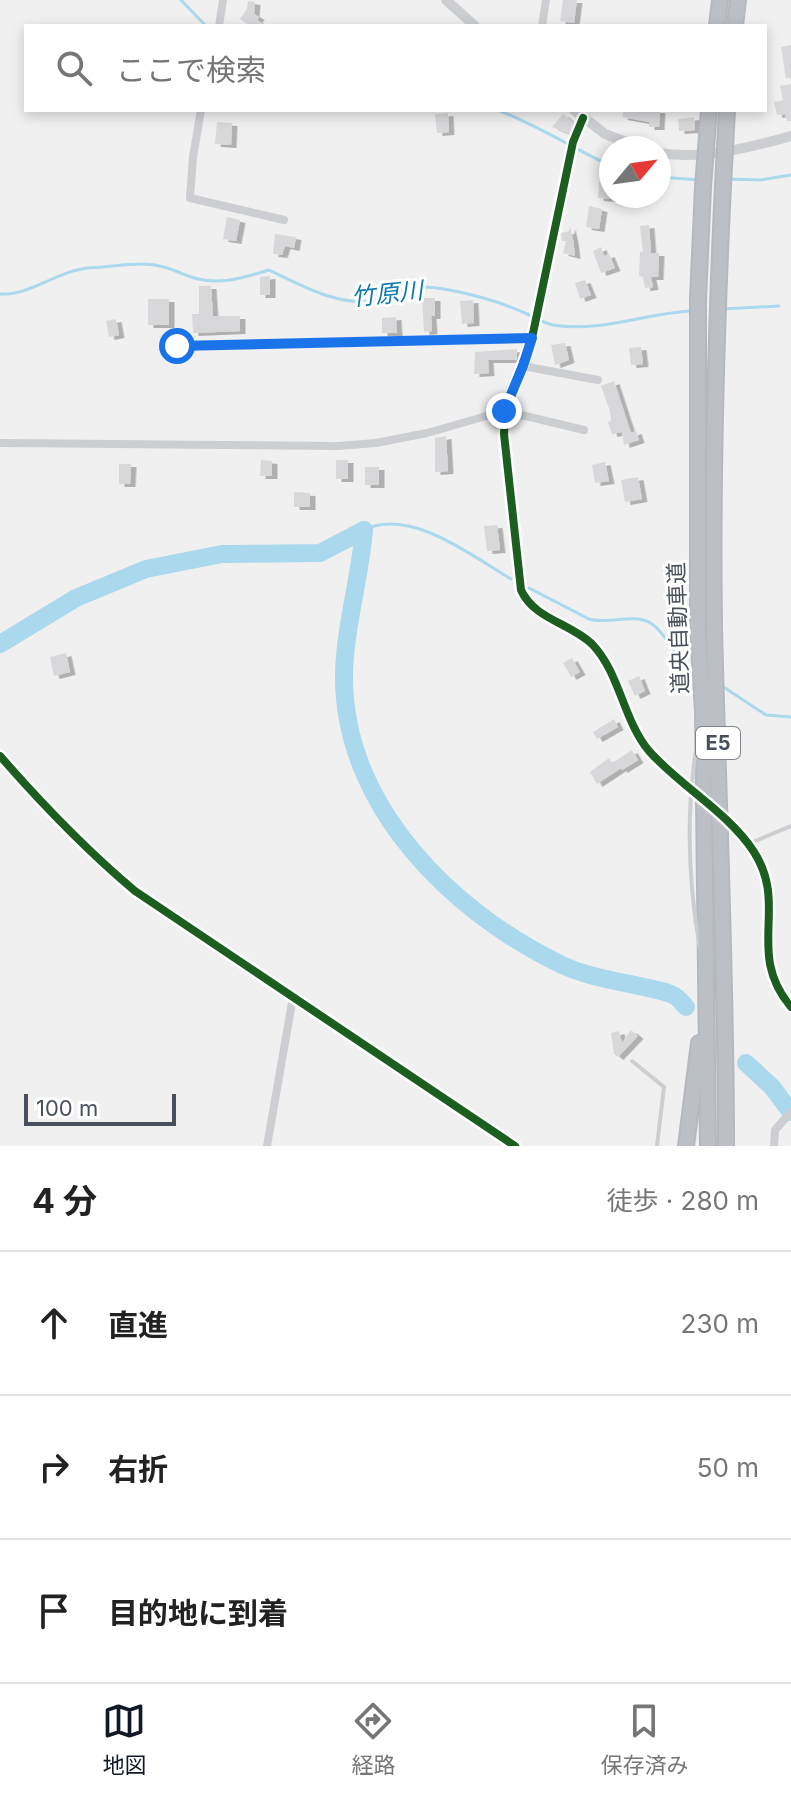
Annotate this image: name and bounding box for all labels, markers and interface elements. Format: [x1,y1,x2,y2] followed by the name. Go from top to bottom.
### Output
[24,24,767,112] search box
[52,46,96,90] icon: search
[116,52,266,88] text: ここで検索
[599,136,671,208] north arrow
[350,275,427,312] water label: 竹原川
[159,328,195,364] route start
[486,393,522,429] route end
[663,562,693,694] street label: 道央自動車道
[696,727,740,759] road number: E5
[24,1090,176,1126] scale bar
[36,1095,98,1121] text: 100 m
[32,1180,97,1221] text: 4 分
[606,1185,759,1216] text: 徒歩 · 280 m
[32,1301,76,1345] icon: ahead
[108,1307,168,1343] text: 直進
[681,1308,759,1339] text: 230 m
[32,1445,76,1489] icon: right
[108,1451,168,1487] text: 右折
[697,1452,759,1483] text: 50 m
[32,1589,76,1633] icon: arrive
[108,1595,288,1631] text: 目的地に到着
[102,1699,147,1779] tab: 地図
[351,1699,396,1779] tab: 経路
[600,1699,689,1779] tab: 保存済み

